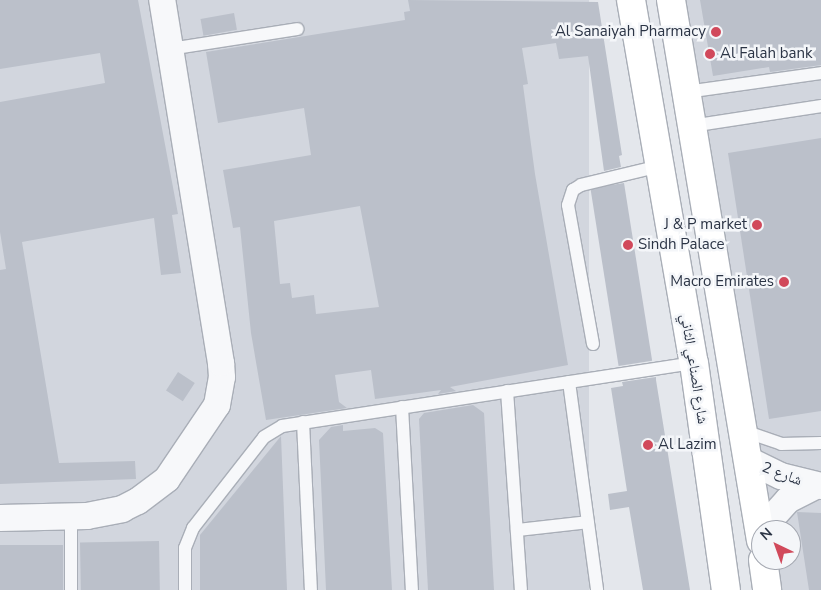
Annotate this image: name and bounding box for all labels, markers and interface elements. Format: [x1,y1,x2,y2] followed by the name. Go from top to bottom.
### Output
[555,23,706,41] place label: Al Sanaiyah Pharmacy
[710,26,722,38] marker: Al Sanaiyah Pharmacy
[720,45,813,63] place label: Al Falah bank
[704,48,716,60] marker: Al Falah bank
[664,216,747,234] place label: J & P market
[751,219,763,231] marker: J & P market
[638,236,725,254] place label: Sindh Palace
[622,239,634,251] marker: Sindh Palace
[670,273,774,291] place label: Macro Emirates
[778,276,790,288] marker: Macro Emirates
[676,313,712,425] street label: شارع الصناعي الثاني
[658,436,717,454] place label: Al Lazim
[642,439,654,451] marker: Al Lazim
[759,458,805,490] street label: شارع 2
[751,520,801,570] north arrow
[756,524,777,545] text: N

